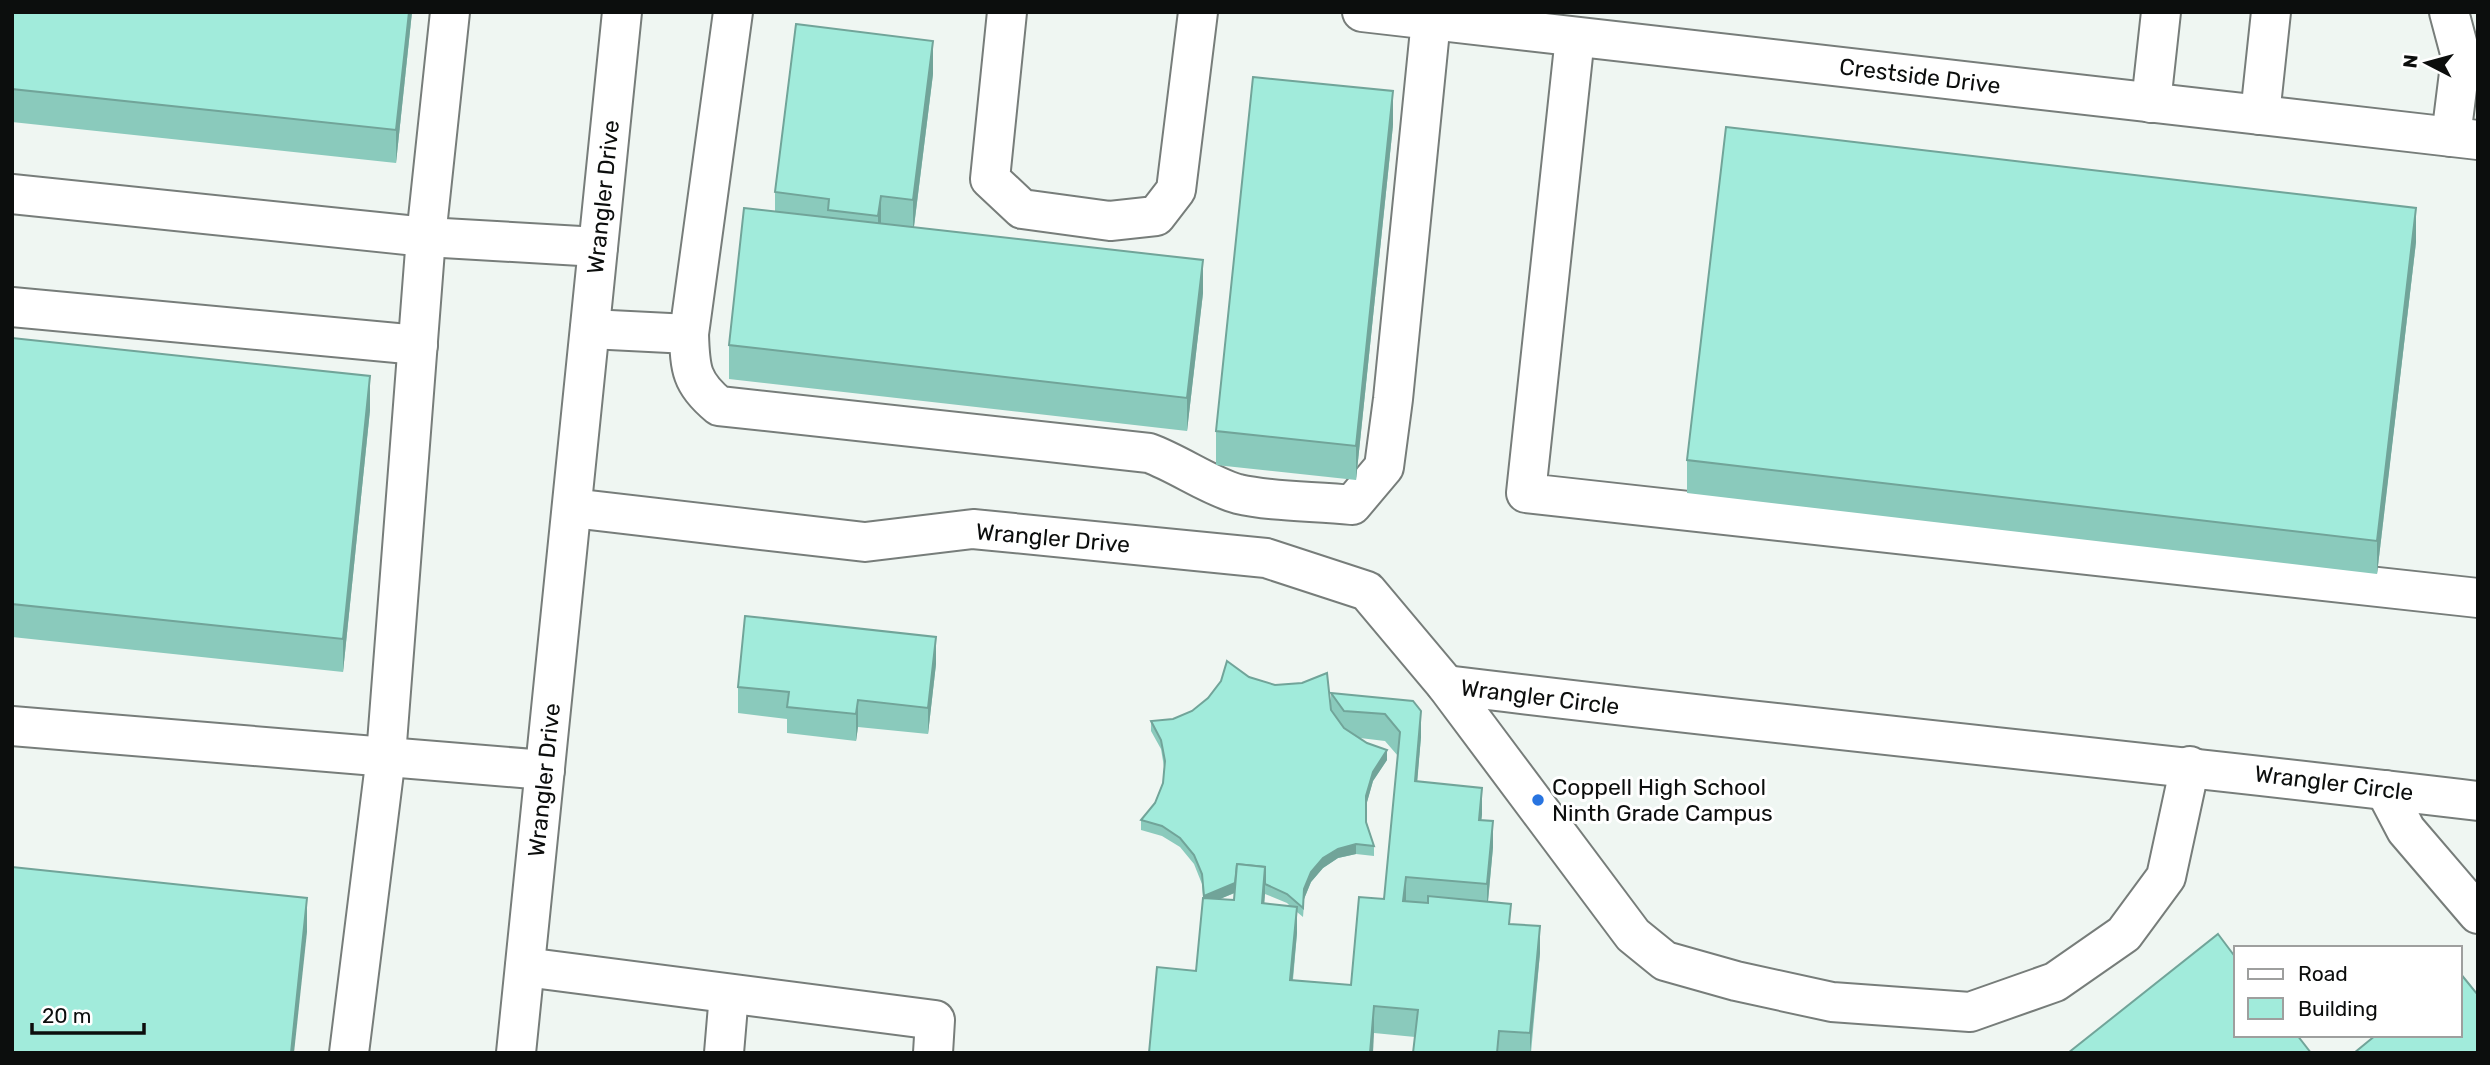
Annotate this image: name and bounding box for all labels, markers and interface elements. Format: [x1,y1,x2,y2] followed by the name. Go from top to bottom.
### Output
[2392,28,2462,98] north arrow
[1838,52,2002,100] street label: Crestside Drive
[2398,53,2423,69] text: N
[581,119,625,275] street label: Wrangler Drive
[975,517,1131,559] street label: Wrangler Drive
[1459,673,1621,721] street label: Wrangler Circle
[522,702,566,858] street label: Wrangler Drive
[2253,759,2415,807] street label: Wrangler Circle
[1552,773,1773,827] place label: Coppell High School Ninth Grade Campus
[1530,792,1546,808] marker: Coppell High School Ninth Grade Campus
[2234,946,2462,1037] legend
[2298,961,2348,986] text: Road
[32,992,144,1036] scale bar
[2298,996,2378,1021] text: Building
[42,1003,91,1028] text: 20 m

